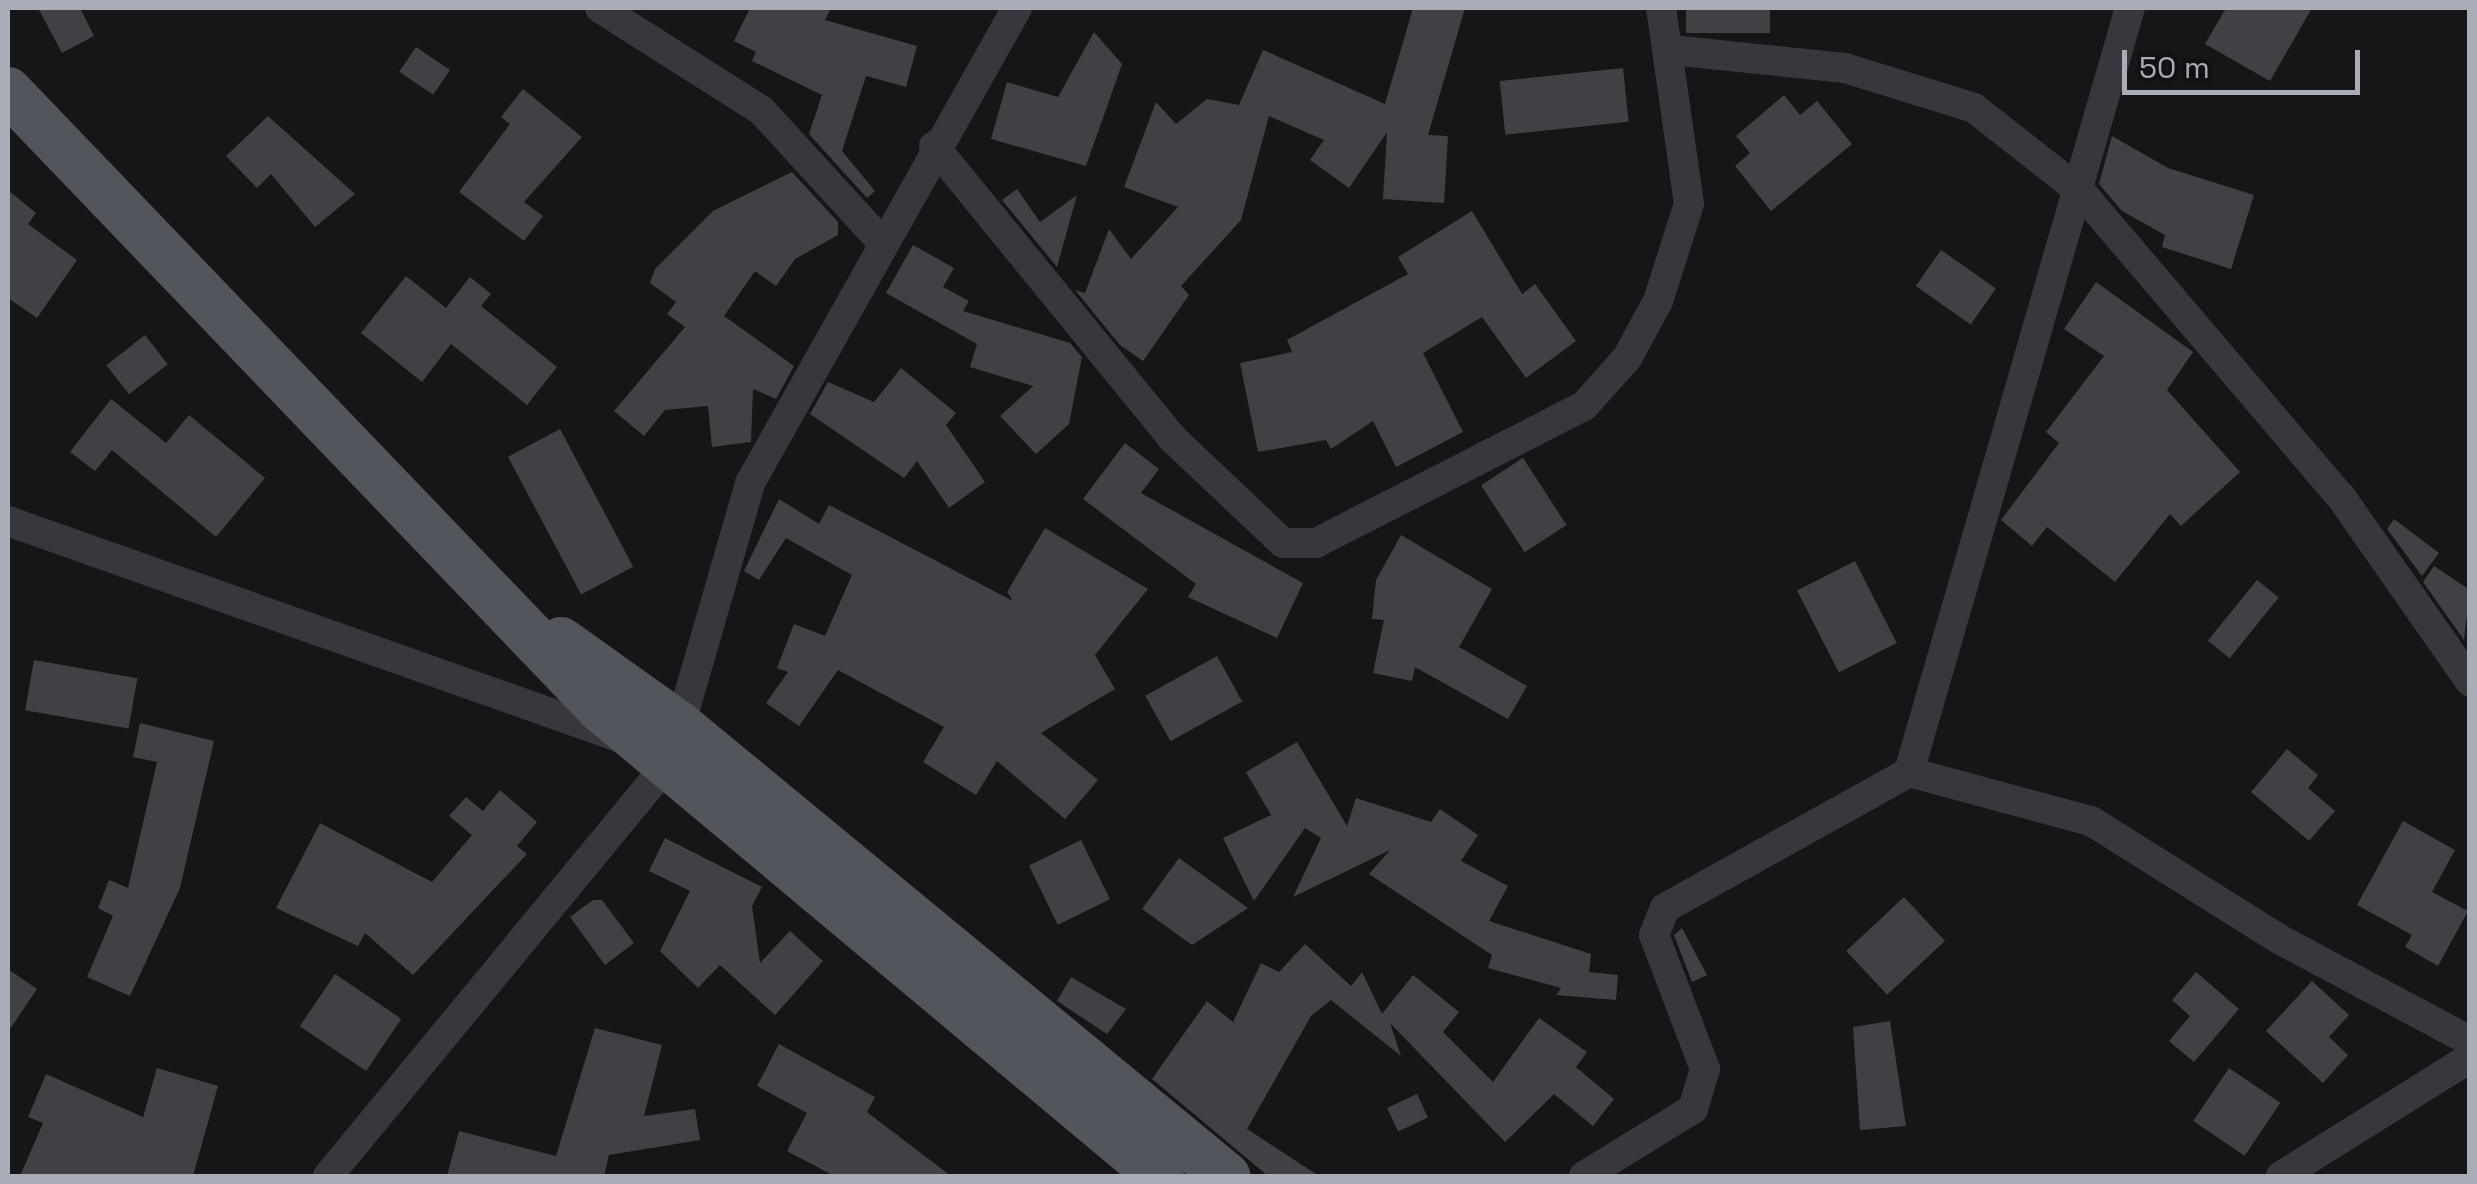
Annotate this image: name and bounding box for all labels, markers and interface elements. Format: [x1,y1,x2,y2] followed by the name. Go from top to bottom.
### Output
[2127,30,2364,92] scale bar
[2139,48,2210,87] text: 50 m

